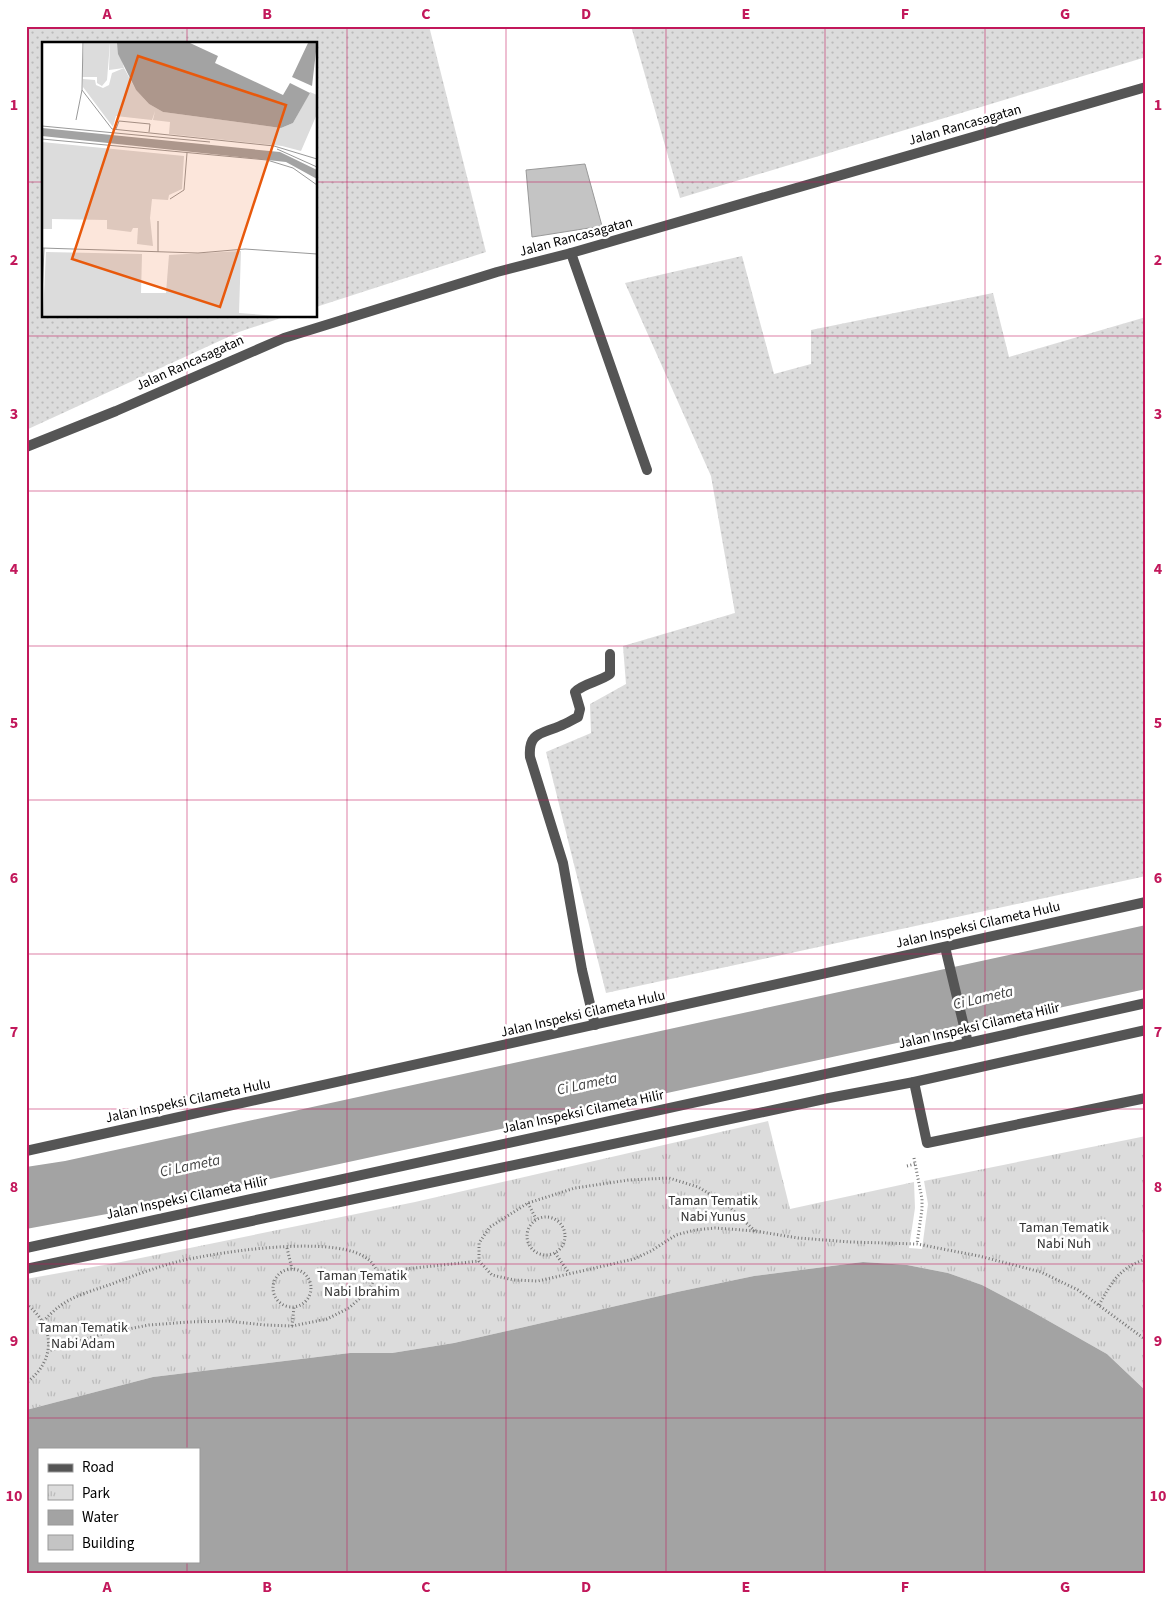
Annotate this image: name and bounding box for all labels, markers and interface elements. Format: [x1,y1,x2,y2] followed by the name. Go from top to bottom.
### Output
[101,3,112,25] text: A
[262,3,272,25] text: B
[421,3,431,25] text: C
[581,3,591,25] text: D
[742,3,750,25] text: E
[901,3,909,25] text: F
[1060,3,1070,25] text: G
[42,42,318,318] inset map
[10,94,18,116] text: 1
[1154,94,1162,116] text: 1
[906,99,1024,151] street label: Jalan Rancasagatan
[517,212,635,262] street label: Jalan Rancasagatan
[10,249,18,271] text: 2
[1154,249,1162,271] text: 2
[133,330,247,396] street label: Jalan Rancasagatan
[10,403,18,425] text: 3
[1154,403,1162,425] text: 3
[10,558,19,580] text: 4
[1154,558,1163,580] text: 4
[10,712,18,734] text: 5
[1154,712,1162,734] text: 5
[10,867,18,889] text: 6
[1154,867,1162,889] text: 6
[894,896,1062,954] street label: Jalan Inspeksi Cilameta Hulu
[951,981,1015,1015] water label: Ci Lameta
[499,985,667,1043] street label: Jalan Inspeksi Cilameta Hulu
[896,998,1062,1054] street label: Jalan Inspeksi Cilameta Hilir
[10,1021,18,1043] text: 7
[1154,1021,1162,1043] text: 7
[555,1067,619,1101] water label: Ci Lameta
[104,1074,272,1128] street label: Jalan Inspeksi Cilameta Hulu
[500,1085,666,1139] street label: Jalan Inspeksi Cilameta Hilir
[158,1149,222,1183] water label: Ci Lameta
[104,1171,270,1225] street label: Jalan Inspeksi Cilameta Hilir
[10,1176,18,1198] text: 8
[1154,1176,1162,1198] text: 8
[668,1191,758,1227] park label: Taman Tematik Nabi Yunus
[1019,1218,1109,1254] park label: Taman Tematik Nabi Nuh
[317,1266,407,1302] park label: Taman Tematik Nabi Ibrahim
[38,1318,128,1354] park label: Taman Tematik Nabi Adam
[10,1330,18,1352] text: 9
[1154,1330,1162,1352] text: 9
[38,1448,200,1562] legend
[82,1457,114,1478] text: Road
[82,1483,111,1504] text: Park
[6,1485,22,1507] text: 10
[1150,1485,1166,1507] text: 10
[82,1507,119,1528] text: Water
[82,1533,135,1554] text: Building
[101,1576,112,1598] text: A
[262,1576,272,1598] text: B
[421,1576,431,1598] text: C
[581,1576,591,1598] text: D
[742,1576,750,1598] text: E
[901,1576,909,1598] text: F
[1060,1576,1070,1598] text: G

